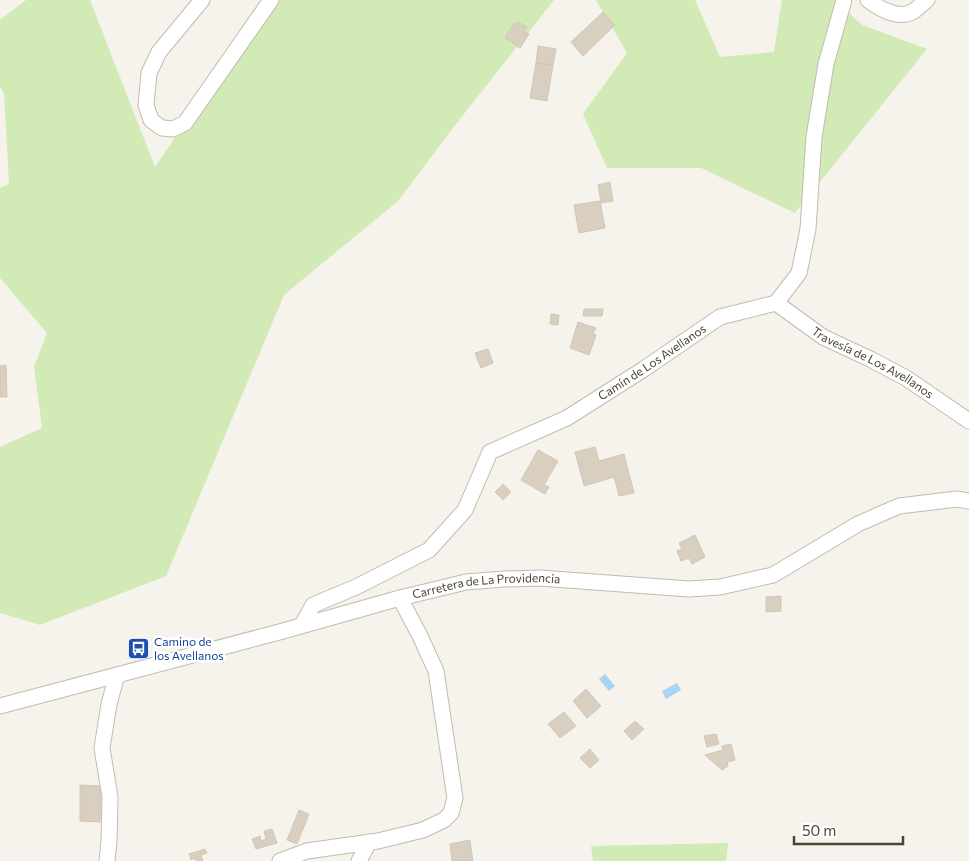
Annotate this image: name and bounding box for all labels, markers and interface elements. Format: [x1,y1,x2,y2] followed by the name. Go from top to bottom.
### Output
[595,321,708,403] street label: Camín de Los Avellanos
[810,323,937,401] street label: Travesía de Los Avellanos
[411,570,561,601] street label: Carretera de La Providencia
[154,634,224,662] place label: Camino de los Avellanos
[126,637,150,661] bus stop icon: Camino de los Avellanos
[794,814,903,846] scale bar
[802,821,836,839] text: 50 m

